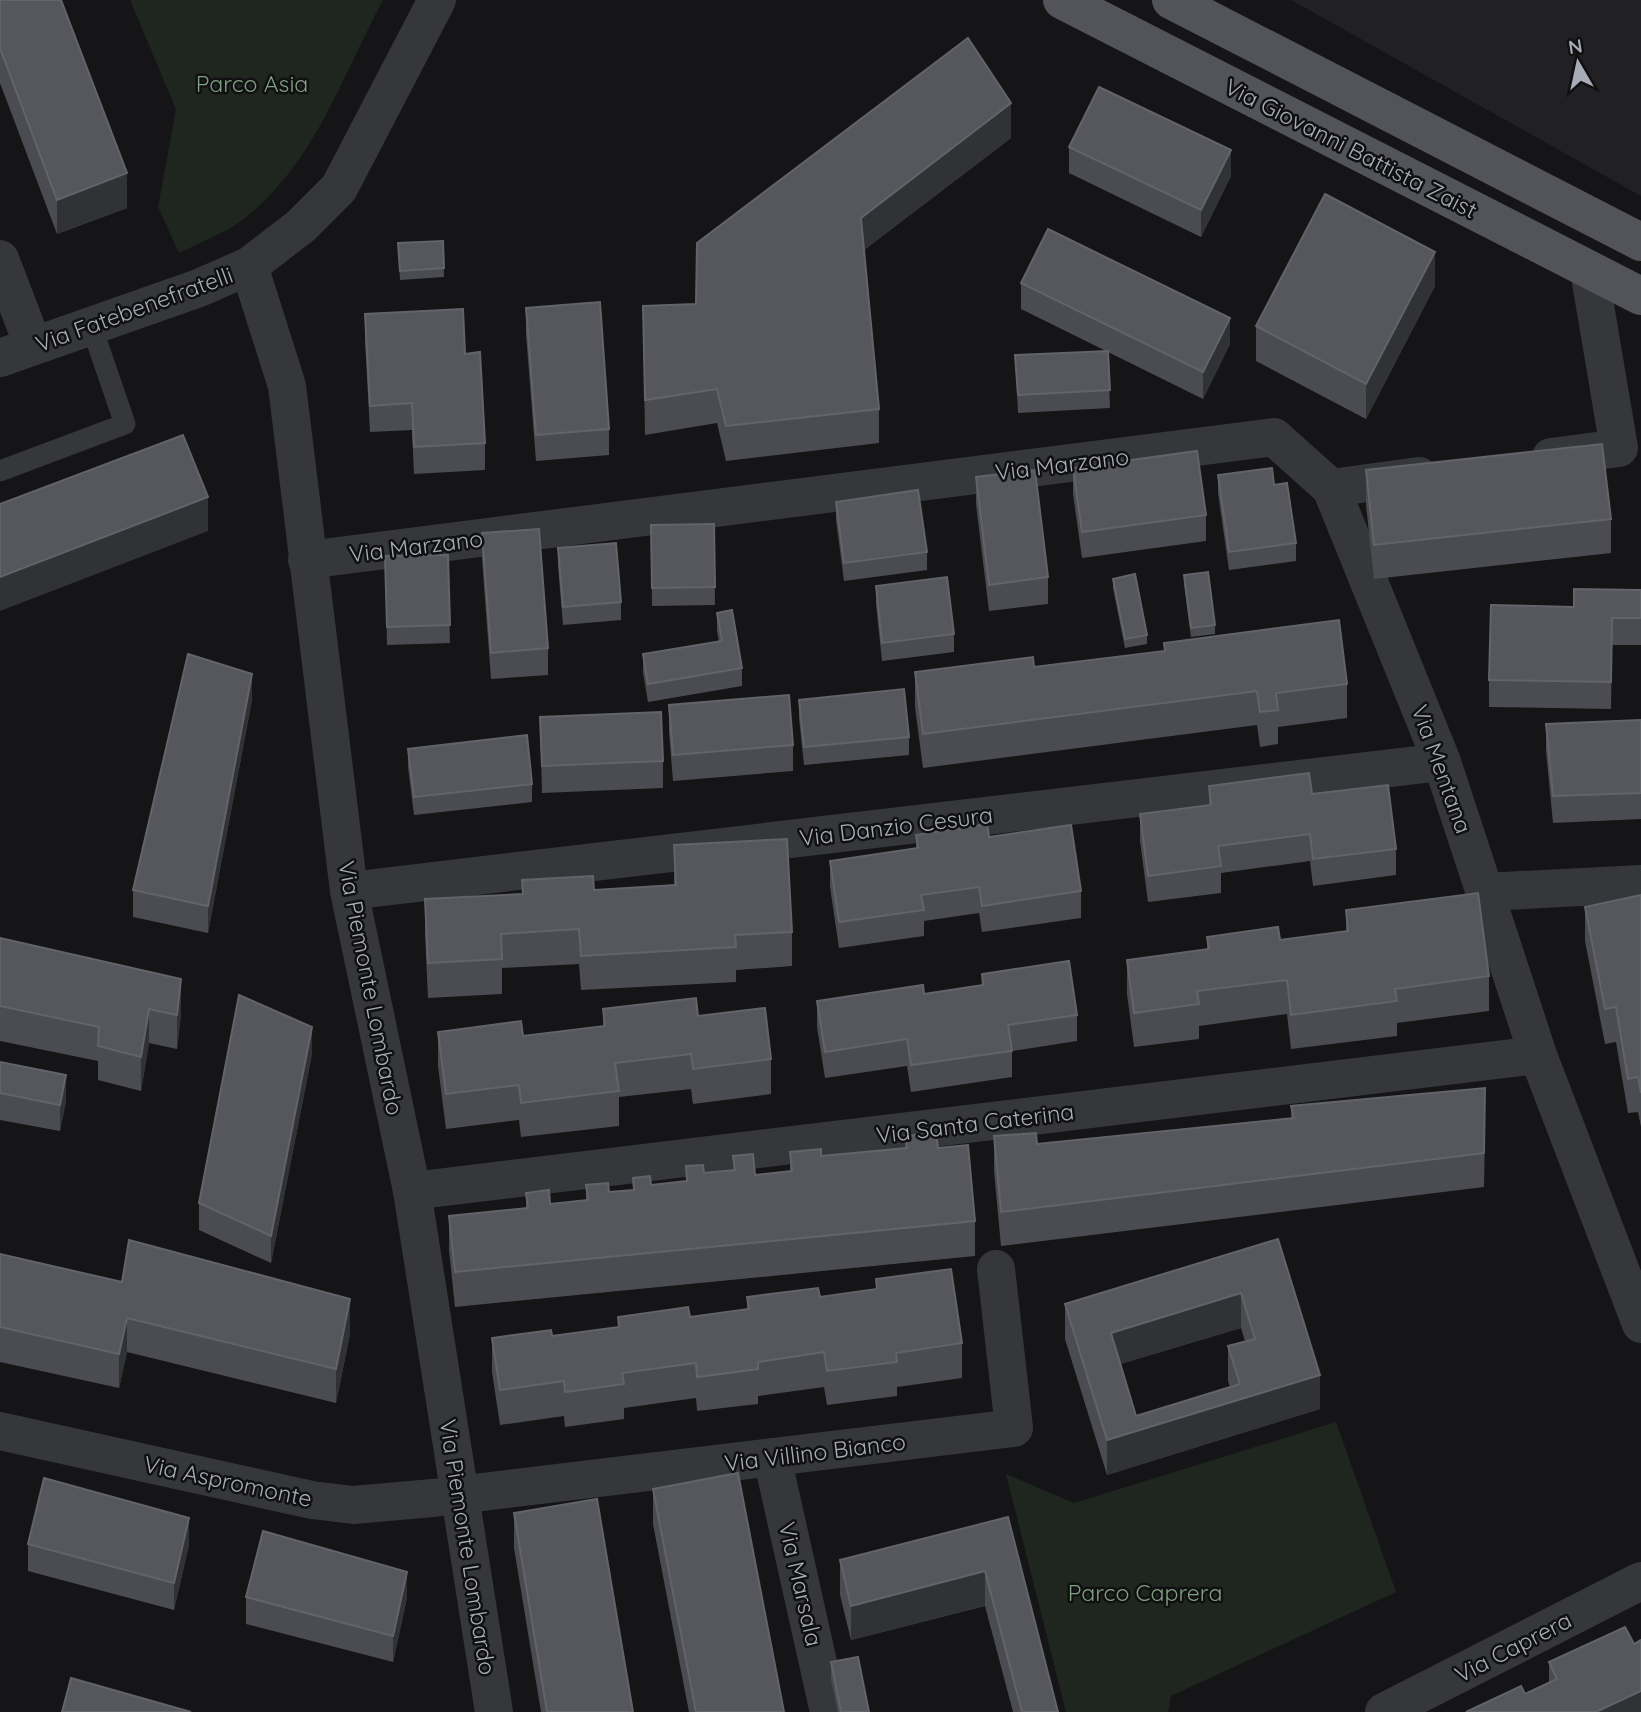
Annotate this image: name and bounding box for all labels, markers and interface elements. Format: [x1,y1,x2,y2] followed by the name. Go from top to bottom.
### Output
[1543,28,1613,98] north arrow
[1567,33,1584,59] text: N
[196,69,308,98] park label: Parco Asia
[1220,72,1482,224] street label: Via Giovanni Battista Zaist
[31,260,237,358] street label: Via Fatebenefratelli
[994,441,1130,487] street label: Via Marzano
[348,523,484,569] street label: Via Marzano
[1405,701,1479,837] street label: Via Mentana
[798,800,994,852] street label: Via Danzio Cesura
[332,858,410,1118] street label: Via Piemonte Lombardo
[874,1096,1076,1150] street label: Via Santa Caterina
[433,1417,503,1677] street label: Via Piemonte Lombardo
[723,1426,907,1478] street label: Via Villino Bianco
[141,1449,315,1513] street label: Via Aspromonte
[773,1519,829,1649] street label: Via Marsala
[1068,1578,1222,1607] park label: Parco Caprera
[1450,1605,1576,1689] street label: Via Caprera

